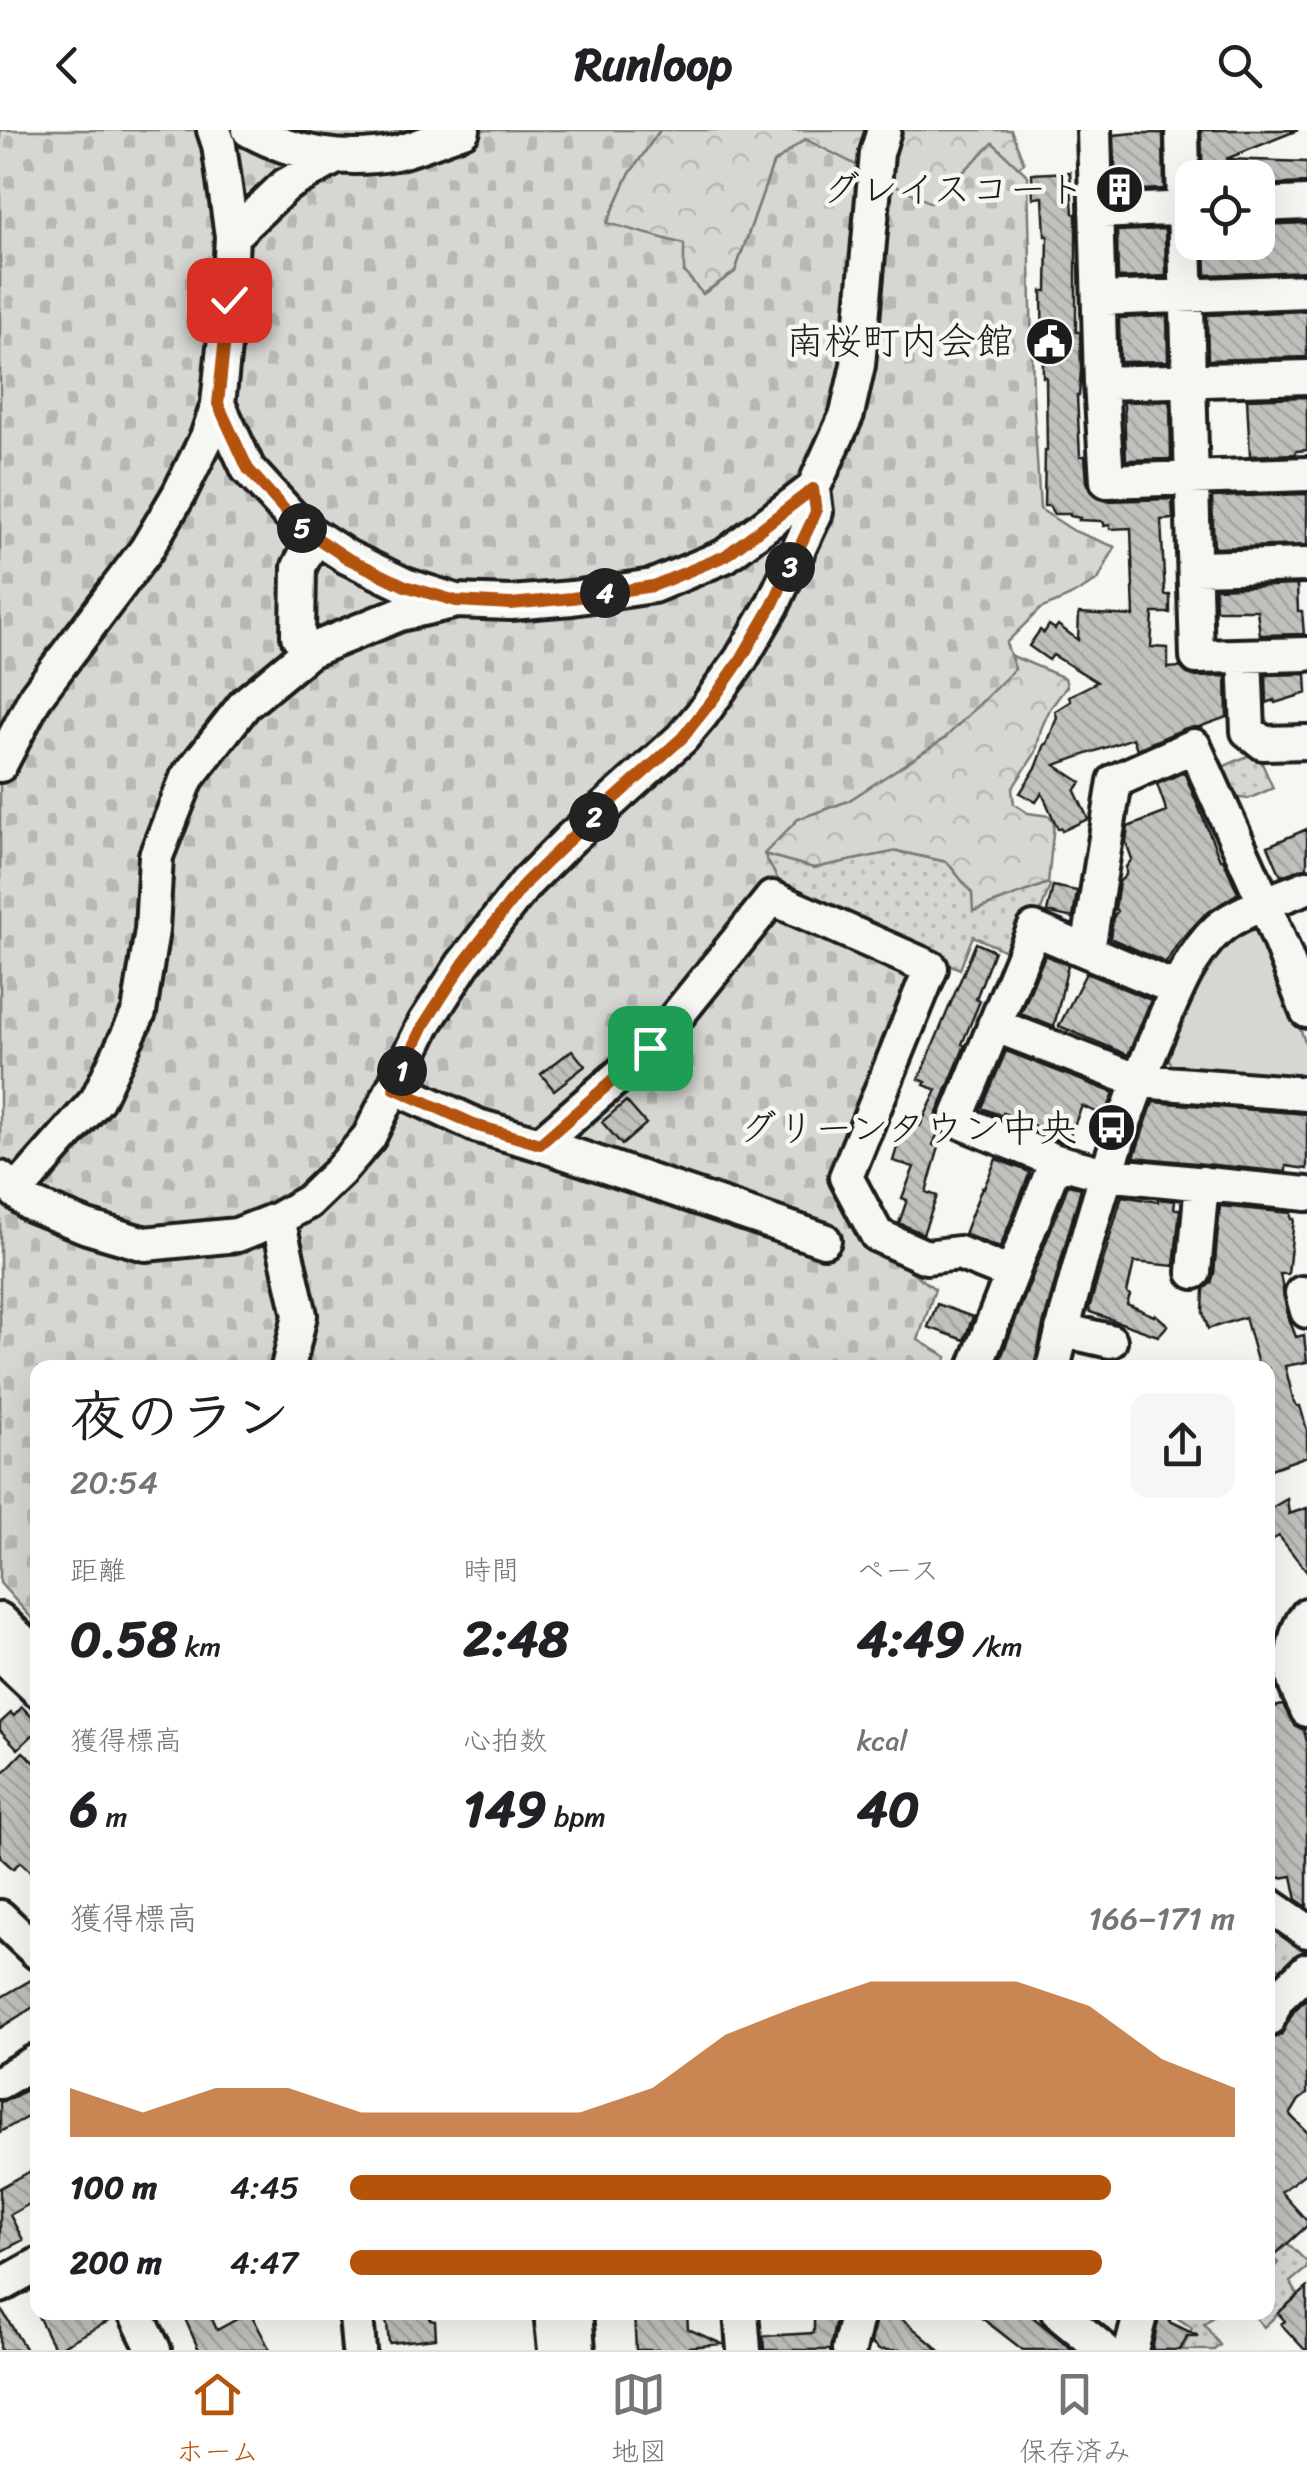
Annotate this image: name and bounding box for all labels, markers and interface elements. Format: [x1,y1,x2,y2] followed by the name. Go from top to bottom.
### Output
[575,25,732,105] text: Runloop
[40,38,95,93] icon: back
[1212,38,1267,93] icon: search
[822,156,1085,223] place label: グレイスコート
[1175,160,1275,260] map controls
[1175,160,1275,260] button: locate
[1094,163,1146,215] building icon: グレイスコート
[187,258,272,343] pin
[202,273,257,328] icon: check
[786,308,1014,375] place label: 南桜町内会館
[1023,315,1075,367] public building icon: 南桜町内会館
[277,503,327,553] pin: 5
[293,503,311,552] text: 5
[765,542,815,592] pin: 3
[782,542,798,591] text: 3
[580,568,630,618] pin: 4
[596,568,614,617] text: 4
[569,792,619,842] pin: 2
[586,792,602,841] text: 2
[608,1006,693,1091] pin
[623,1021,678,1076] icon: arrive
[377,1046,427,1096] pin: 1
[396,1046,408,1095] text: 1
[739,1095,1077,1162] place label: グリーンタウン中央
[1086,1102,1138,1154] bus stop icon: グリーンタウン中央
[70,1368,290,1465] text: 夜のラン
[1130,1393,1235,1498] button: share
[70,1454,158,1511] text: 20:54
[70,1546,126,1595] text: 距離
[463,1546,519,1595] text: 時間
[857,1546,939,1595] text: ペース
[70,1595,177,1684] text: 0.58
[463,1595,569,1684] text: 2:48
[857,1595,965,1684] text: 4:49
[177,1622,221,1671] text: km
[965,1622,1023,1671] text: /km
[70,1716,182,1765] text: 獲得標高
[463,1716,547,1765] text: 心拍数
[857,1716,908,1765] text: kcal
[70,1765,98,1854] text: 6
[463,1765,547,1854] text: 149
[857,1765,920,1854] text: 40
[98,1792,127,1841] text: m
[547,1792,606,1841] text: bpm
[70,1890,198,1947] text: 獲得標高
[1088,1890,1235,1947] text: 166–171 m
[70,2159,157,2216] text: 100 m
[230,2159,299,2216] text: 4:45
[70,2234,162,2291] text: 200 m
[230,2234,298,2291] text: 4:47
[176,2367,259,2476] tab: ホーム
[611,2367,667,2476] tab: 地図
[1019,2367,1131,2476] tab: 保存済み

